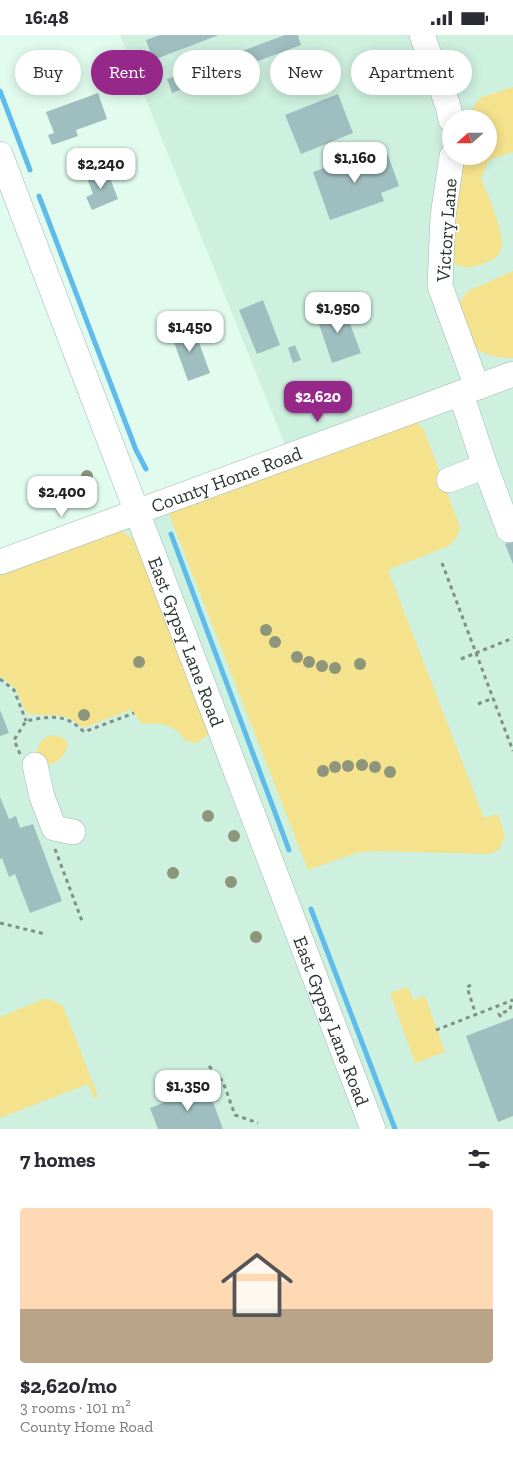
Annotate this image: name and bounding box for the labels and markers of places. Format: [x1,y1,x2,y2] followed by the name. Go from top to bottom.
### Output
[314,141,396,184] pin: $1,160
[60,147,142,190] pin: $2,240
[297,291,379,334] pin: $1,950
[149,311,231,353] pin: $1,450
[277,381,359,423] pin: $2,620
[21,475,103,518] pin: $2,400
[147,1069,229,1112] pin: $1,350

